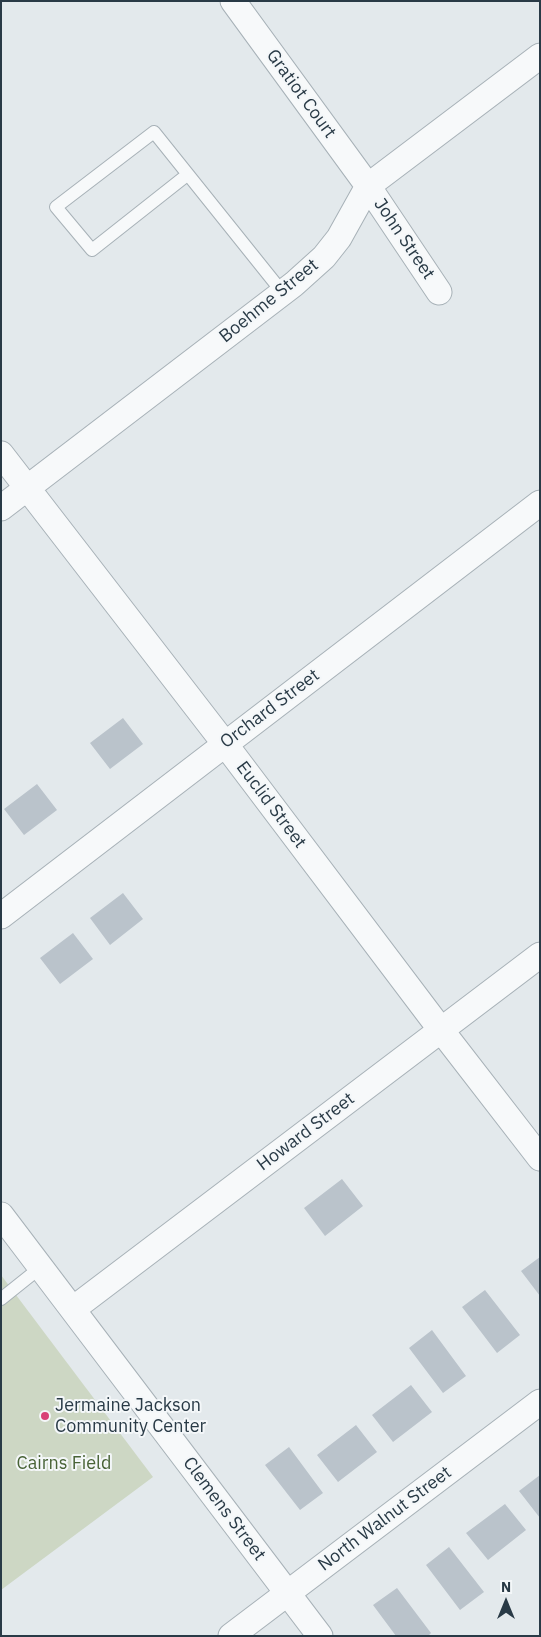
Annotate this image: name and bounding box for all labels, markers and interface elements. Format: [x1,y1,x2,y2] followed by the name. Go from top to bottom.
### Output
[262,45,340,143] street label: Gratiot Court
[369,194,439,284] street label: John Street
[215,254,323,348] street label: Boehme Street
[216,665,324,753] street label: Orchard Street
[231,757,311,853] street label: Euclid Street
[253,1088,359,1176] street label: Howard Street
[55,1395,206,1438] place label: Jermaine Jackson Community Center
[39,1410,51,1422] marker: Jermaine Jackson Community Center
[17,1453,111,1475] park label: Cairns Field
[178,1453,270,1565] street label: Clemens Street
[314,1462,456,1576] street label: North Walnut Street
[481,1577,531,1627] north arrow
[501,1578,511,1596] text: N

